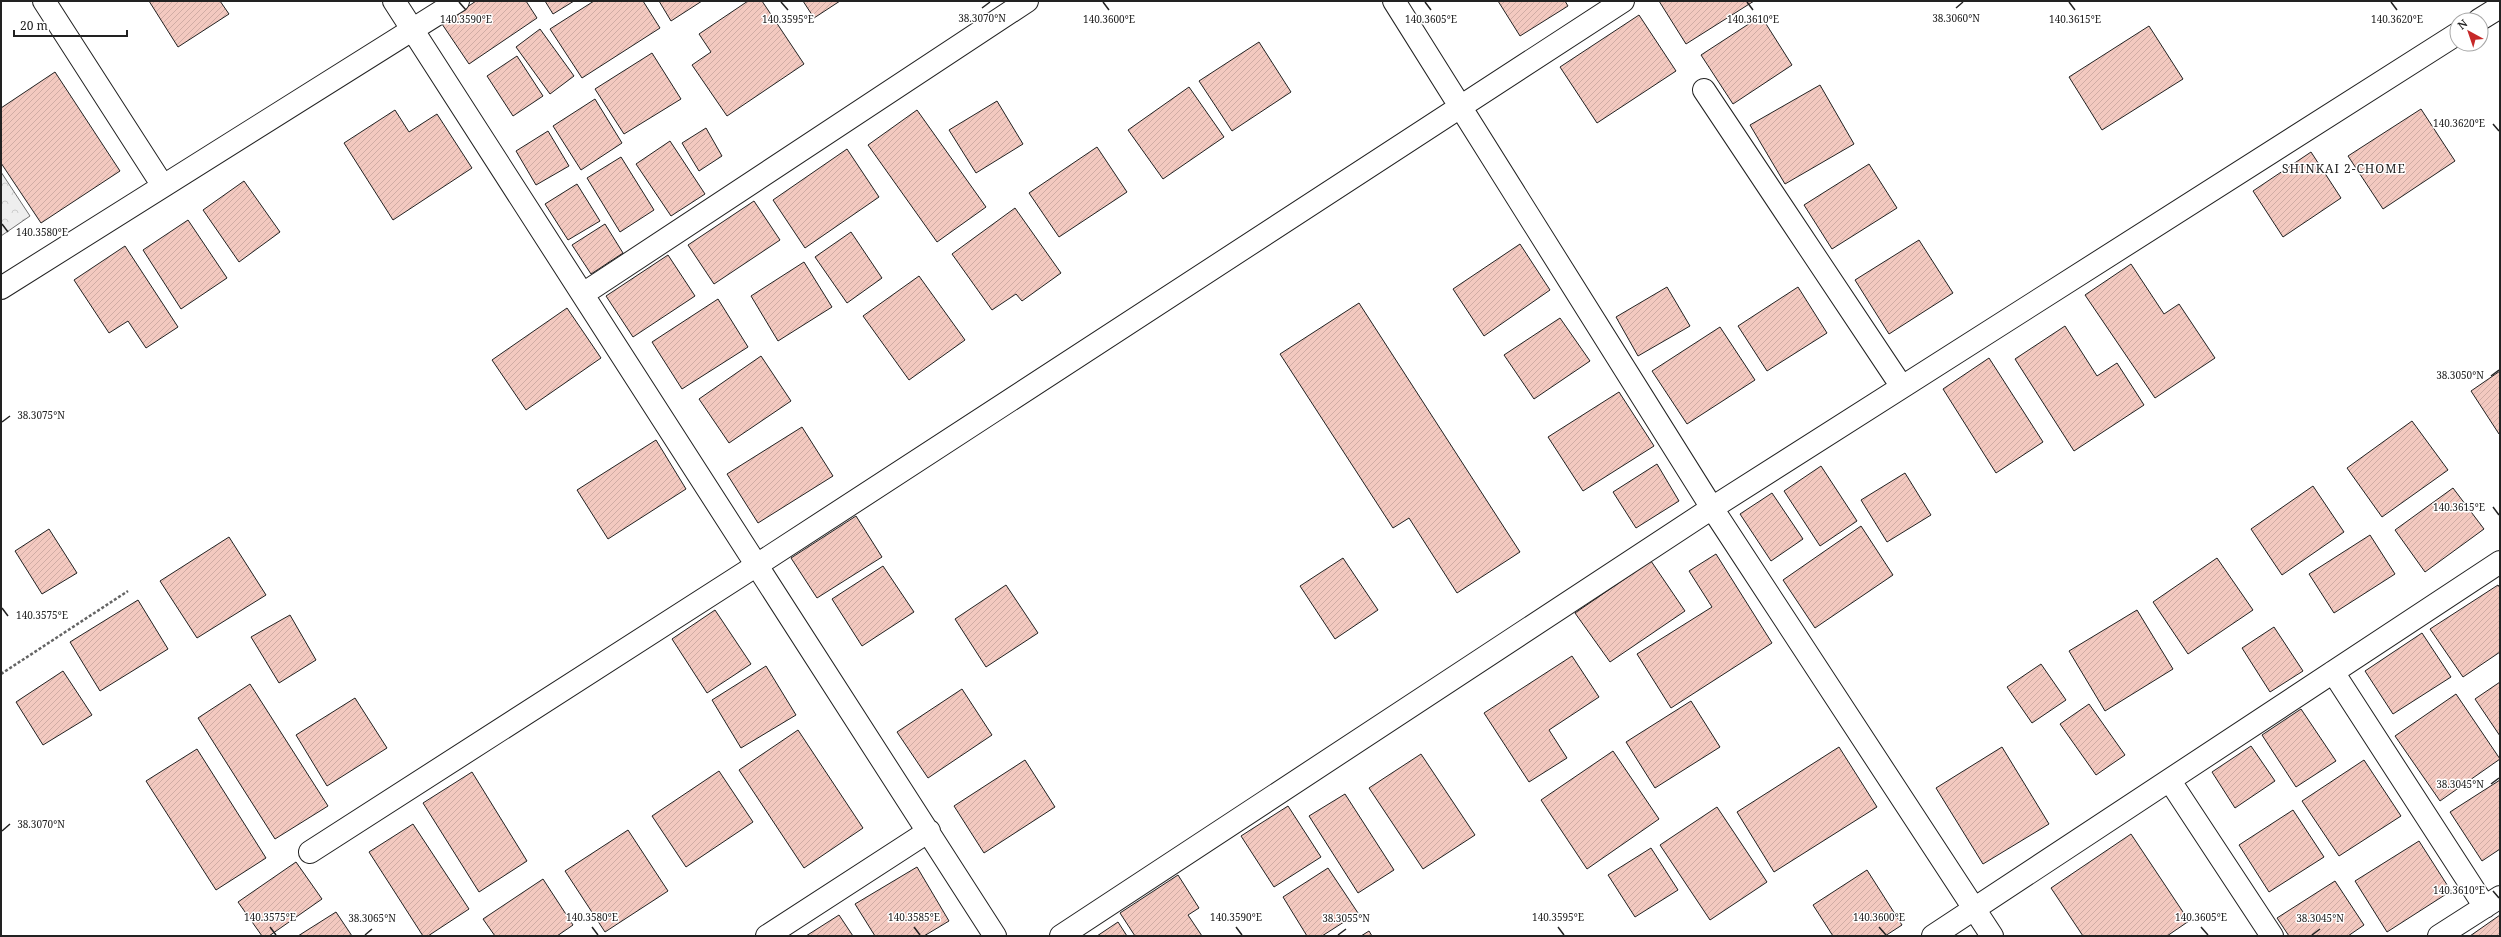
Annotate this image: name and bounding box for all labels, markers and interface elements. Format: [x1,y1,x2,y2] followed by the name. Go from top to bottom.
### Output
[958,11,1006,25] text: 38.3070°N
[1932,11,1980,25] text: 38.3060°N
[14,12,127,38] scale bar
[440,12,492,26] text: 140.3590°E
[762,12,814,26] text: 140.3595°E
[1083,12,1135,26] text: 140.3600°E
[1405,12,1457,26] text: 140.3605°E
[1727,12,1779,26] text: 140.3610°E
[2049,12,2101,26] text: 140.3615°E
[2371,12,2423,26] text: 140.3620°E
[2449,12,2489,52] north arrow
[2454,15,2471,32] text: N
[20,17,48,34] text: 20 m
[2433,116,2485,130] text: 140.3620°E
[2282,160,2406,177] district label: SHINKAI 2-CHOME
[16,225,68,239] text: 140.3580°E
[2436,368,2484,382] text: 38.3050°N
[17,408,65,422] text: 38.3075°N
[2433,500,2485,514] text: 140.3615°E
[16,608,68,622] text: 140.3575°E
[2436,777,2484,791] text: 38.3045°N
[17,817,65,831] text: 38.3070°N
[2433,883,2485,897] text: 140.3610°E
[244,910,296,924] text: 140.3575°E
[566,910,618,924] text: 140.3580°E
[888,910,940,924] text: 140.3585°E
[1210,910,1262,924] text: 140.3590°E
[1532,910,1584,924] text: 140.3595°E
[1853,910,1905,924] text: 140.3600°E
[2175,910,2227,924] text: 140.3605°E
[348,911,396,925] text: 38.3065°N
[1322,911,1370,925] text: 38.3055°N
[2296,911,2344,925] text: 38.3045°N

